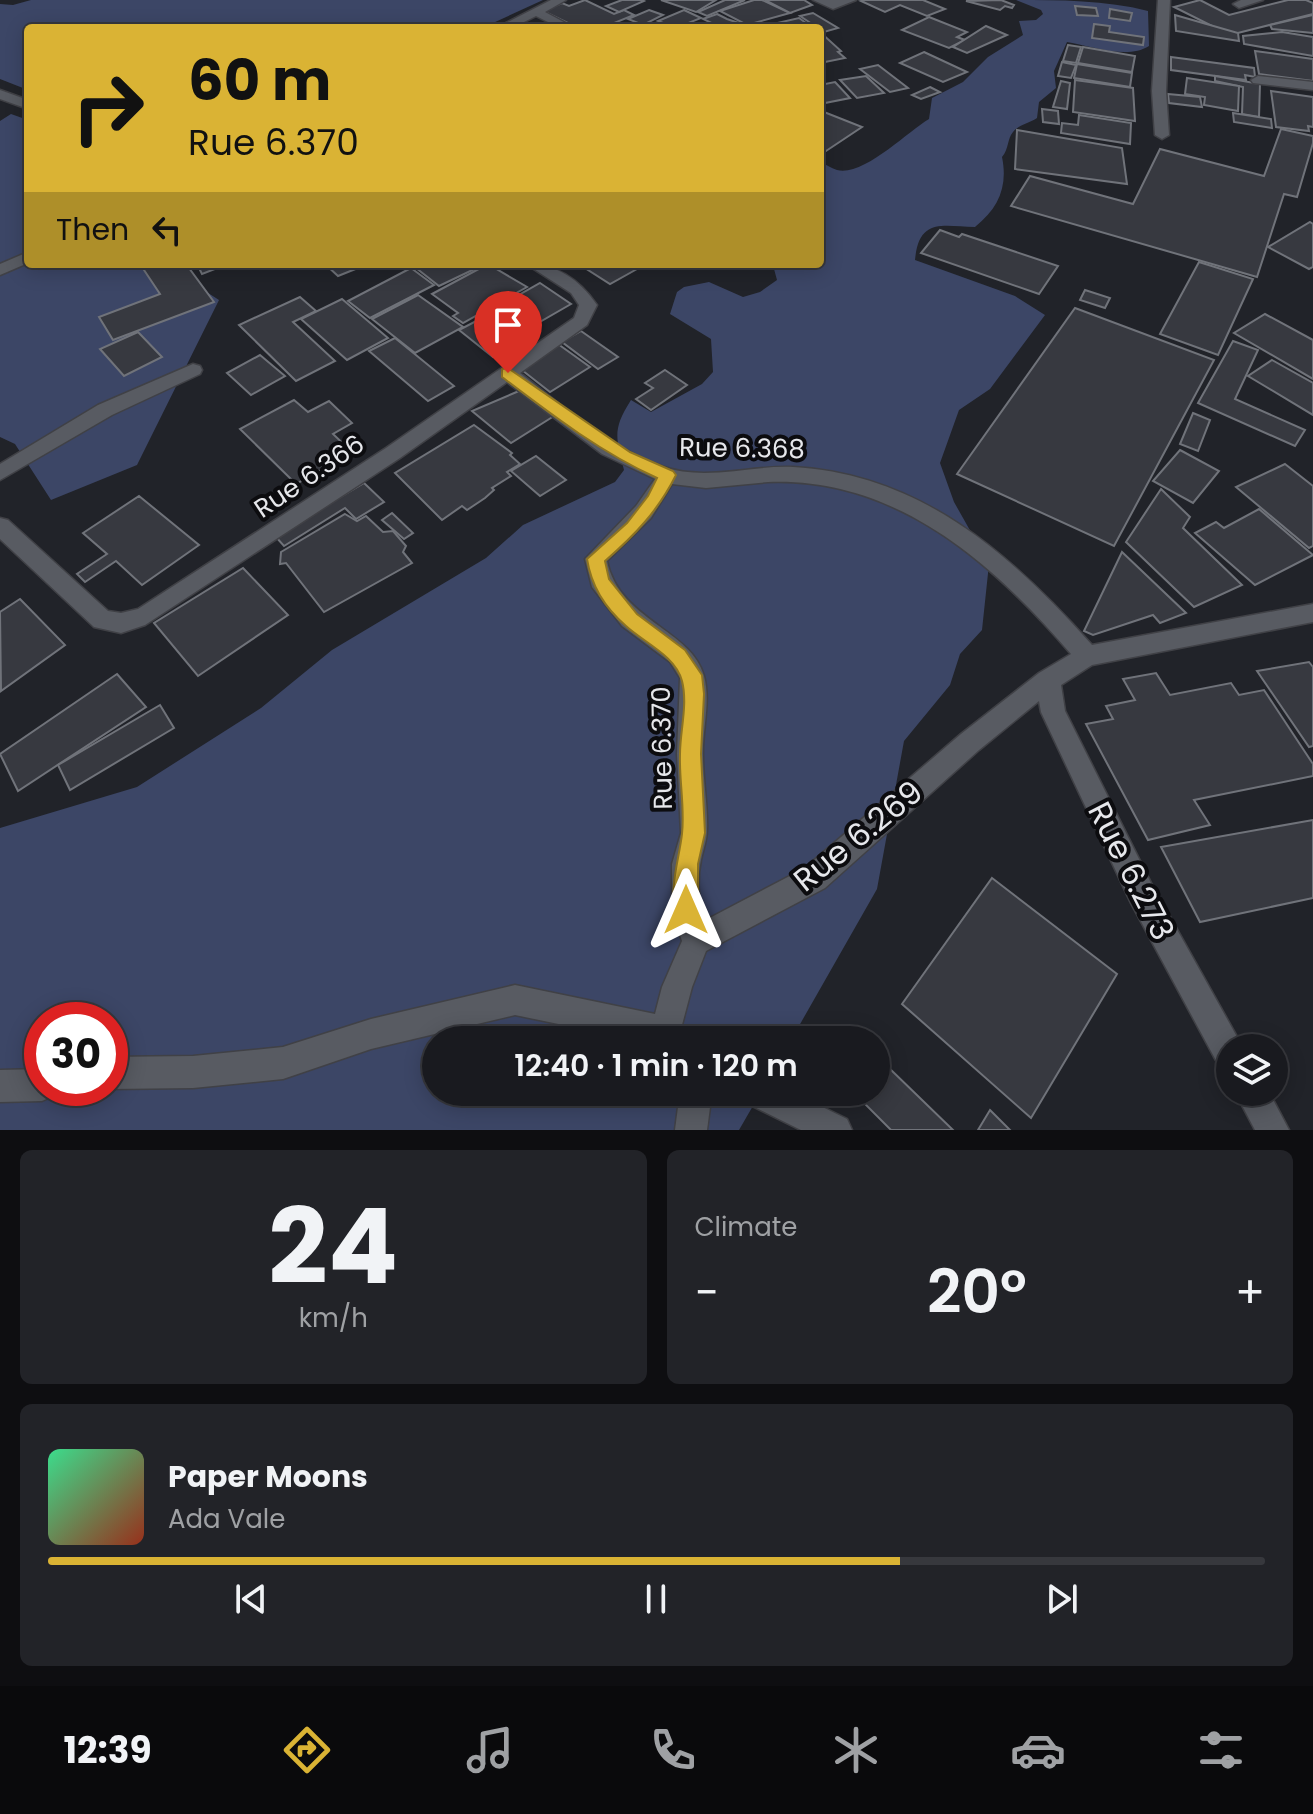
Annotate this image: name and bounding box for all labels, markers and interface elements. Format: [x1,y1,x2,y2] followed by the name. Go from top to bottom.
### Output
[188,41,331,120] text: 60 m
[56,56,160,160] icon: right
[188,117,359,168] text: Rue 6.370
[56,208,129,251] text: Then
[145,208,189,252] icon: left
[474,291,542,373] pin
[486,303,530,347] icon: arrive
[247,426,371,526] street label: Rue 6.366
[679,429,805,467] street label: Rue 6.368
[643,686,681,810] street label: Rue 6.370
[784,770,932,902] street label: Rue 6.269
[1077,794,1186,948] street label: Rue 6.273
[644,868,728,952] position arrow
[24,1002,128,1106] speed limit sign: 30
[1216,1034,1288,1106] map controls
[1216,1034,1288,1106] button: layers
[514,1044,798,1087] text: 12:40 · 1 min · 120 m
[268,1174,398,1319] text: 24
[695,1209,797,1245] text: Climate
[927,1250,1027,1334] text: 20°
[695,1262,719,1323] text: −
[1235,1262,1265,1323] text: +
[299,1300,368,1336] text: km/h
[168,1455,368,1498] text: Paper Moons
[168,1501,285,1537] text: Ada Vale
[229,1577,273,1621] icon: previous
[634,1577,678,1621] icon: pause
[1040,1577,1084,1621] icon: next
[279,1722,335,1778] icon: directions
[462,1722,518,1778] icon: music
[645,1722,701,1778] icon: phone
[828,1722,884,1778] icon: climate
[1010,1722,1066,1778] icon: car
[1193,1722,1249,1778] icon: filters
[63,1725,152,1776] text: 12:39

